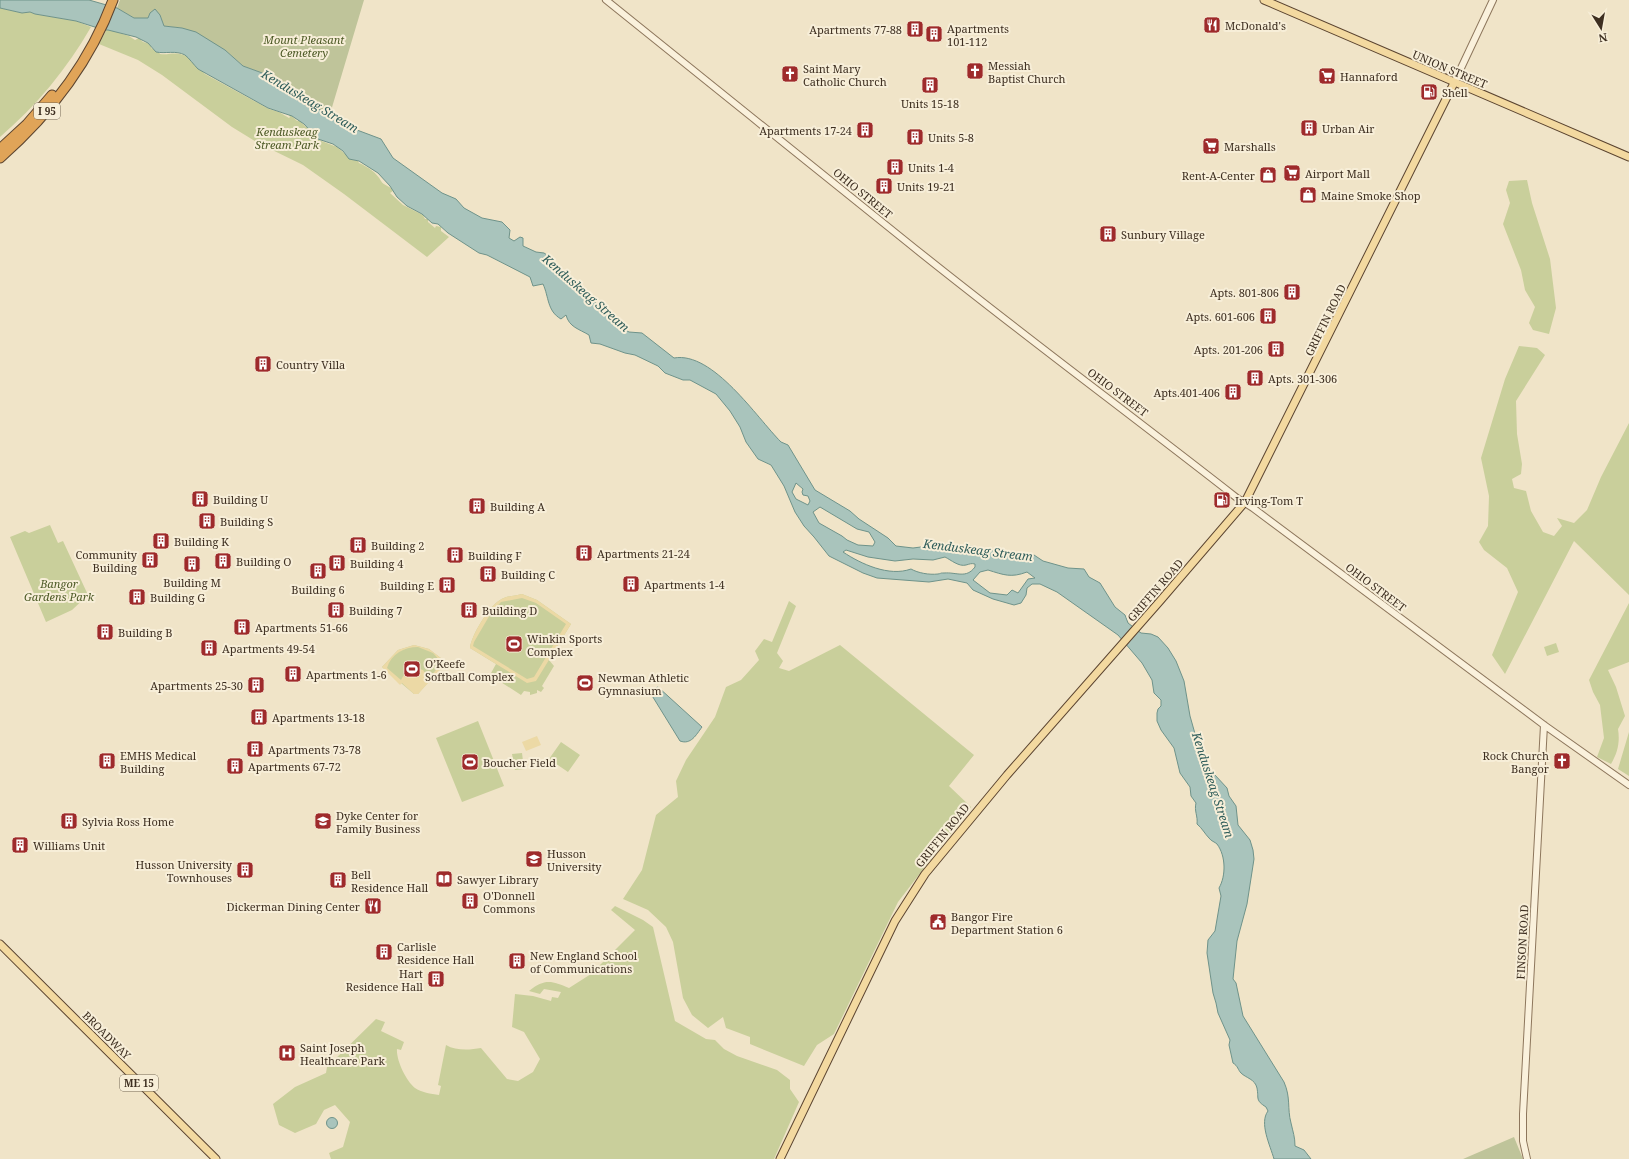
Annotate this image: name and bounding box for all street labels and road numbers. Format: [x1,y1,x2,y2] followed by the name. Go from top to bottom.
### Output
[1410,46,1490,92] street label: UNION STREET
[34,103,60,119] road number: I 95
[830,164,896,222] street label: OHIO STREET
[1301,282,1349,358] street label: GRIFFIN ROAD
[1085,364,1152,420] street label: OHIO STREET
[1124,556,1186,624] street label: GRIFFIN ROAD
[1343,559,1410,615] street label: OHIO STREET
[912,800,972,870] street label: GRIFFIN ROAD
[1513,904,1531,980] street label: FINSON ROAD
[80,1008,134,1062] street label: BROADWAY
[120,1075,158,1091] road number: ME 15

